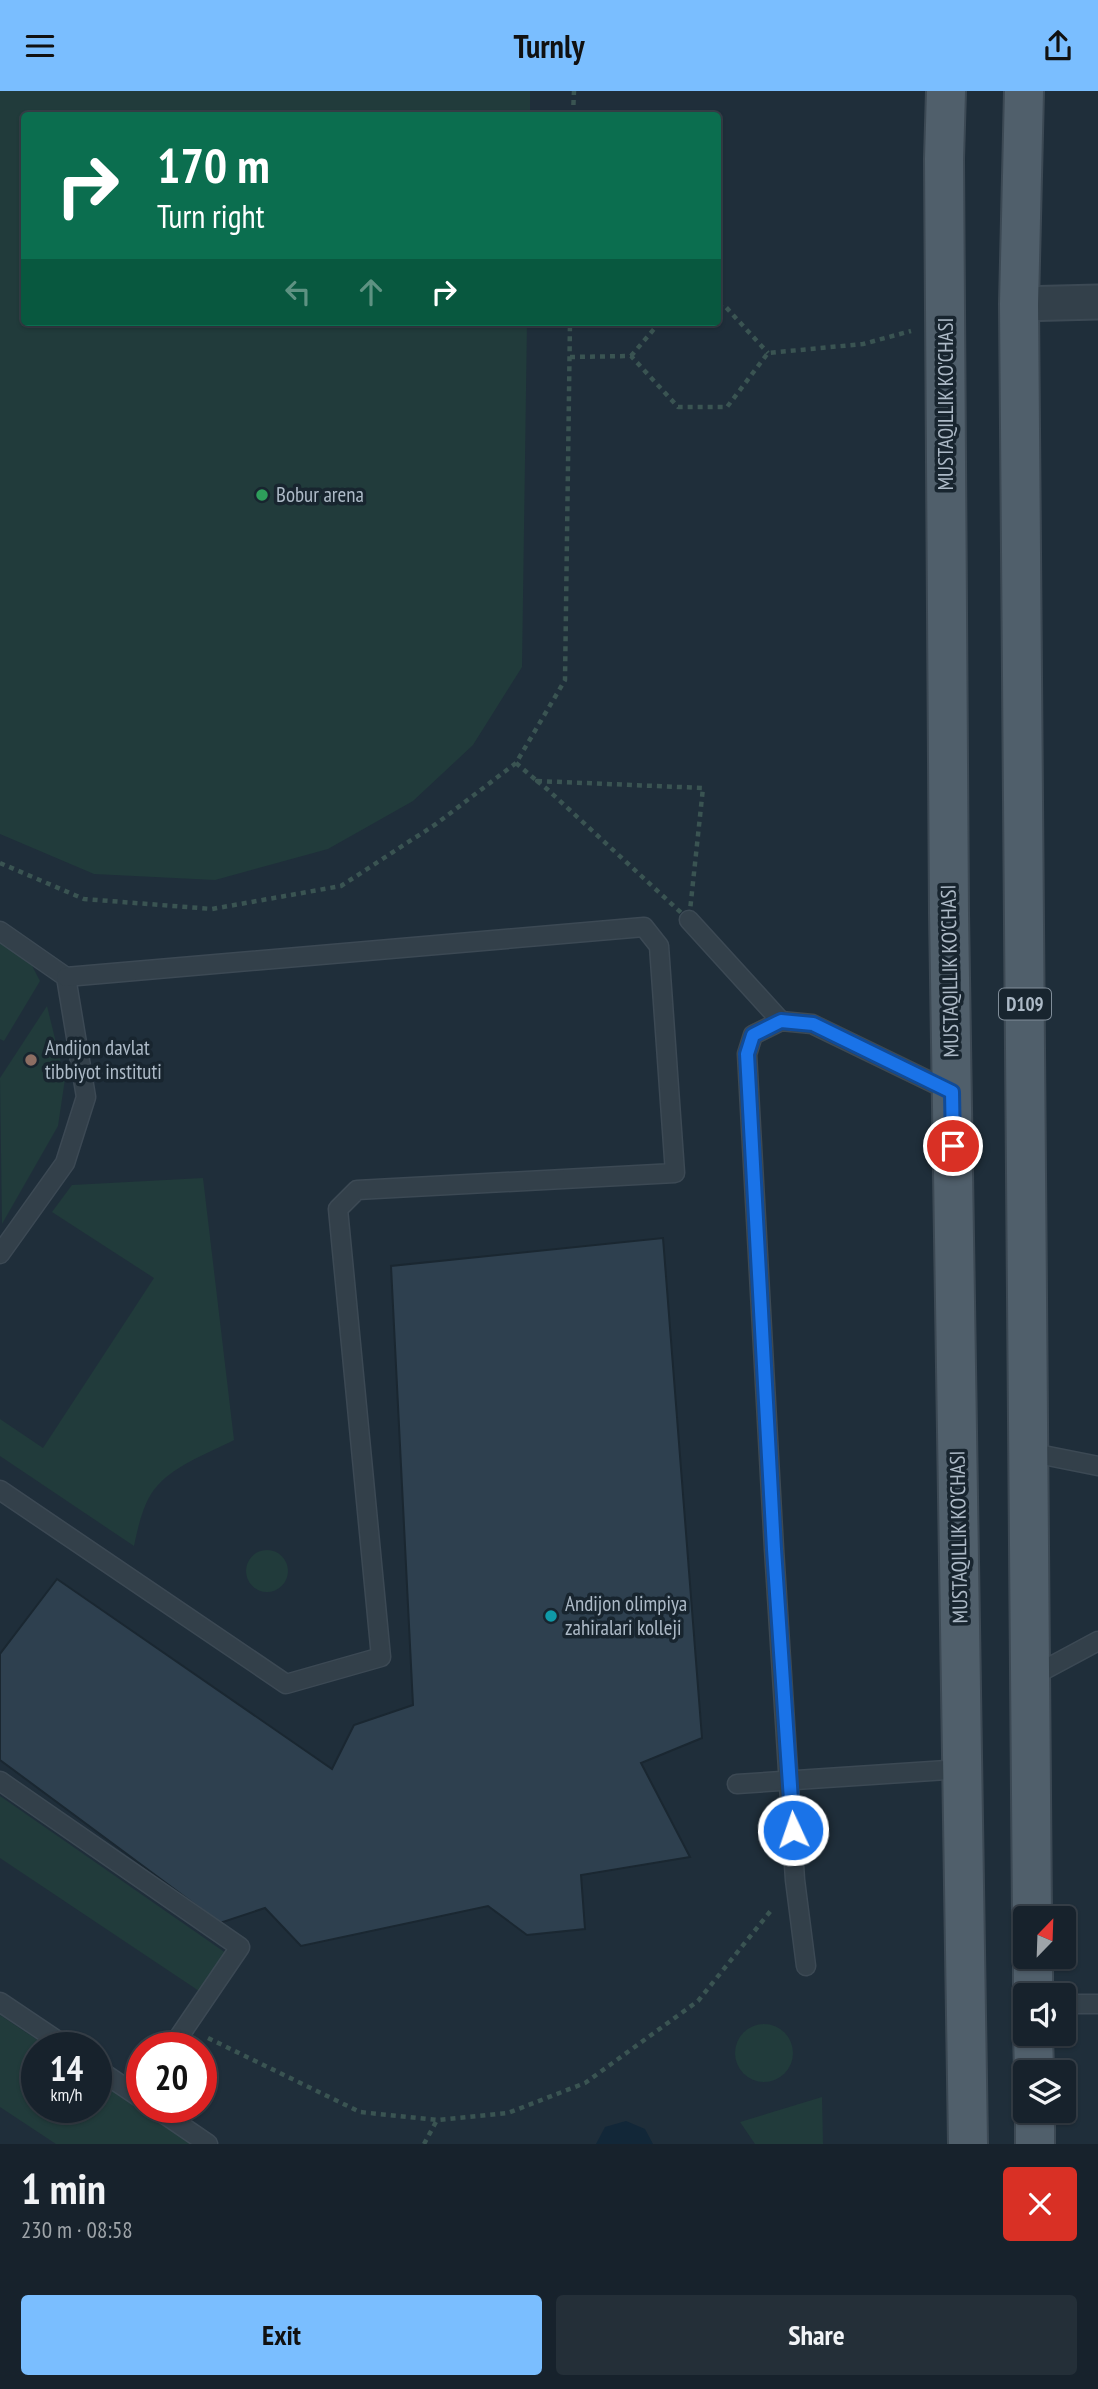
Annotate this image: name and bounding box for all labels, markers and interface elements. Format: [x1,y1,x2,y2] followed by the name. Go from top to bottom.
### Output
[513,25,585,67] text: Turnly
[21,27,59,65] icon: menu
[1039,27,1077,65] icon: share
[157,133,270,197] text: 170 m
[42,140,133,231] icon: right
[157,195,265,237] text: Turn right
[279,273,317,311] icon: left
[352,273,390,311] icon: ahead
[425,273,463,311] icon: right
[932,318,959,490] street label: MUSTAQILLIK KO'CHASI
[276,481,364,508] place label: Bobur arena
[254,487,270,503] marker: Bobur arena
[934,884,965,1058] street label: MUSTAQILLIK KO'CHASI
[999,988,1051,1019] road number: D109
[45,1034,162,1085] place label: Andijon davlat tibbiyot instituti
[23,1052,39,1068] marker: Andijon davlat tibbiyot instituti
[923,1116,983,1176] pin
[934,1127,972,1165] icon: arrive
[943,1450,974,1624] street label: MUSTAQILLIK KO'CHASI
[565,1590,687,1641] place label: Andijon olimpiya zahiralari kolleji
[543,1608,559,1624] marker: Andijon olimpiya zahiralari kolleji
[756,1793,830,1867] position arrow
[1013,1906,1076,1969] north arrow
[1013,1906,1076,2123] map controls
[1013,1983,1076,2046] button: sound
[126,2032,217,2123] speed limit sign: 20
[50,2045,83,2091] text: 14
[1013,2060,1076,2123] button: layers
[51,2083,82,2106] text: km/h
[21,2161,106,2216] text: 1 min
[1003,2167,1077,2241] button: close
[21,2215,133,2244] text: 230 m · 08:58
[21,2295,542,2375] button: Exit
[556,2295,1077,2375] button: Share

